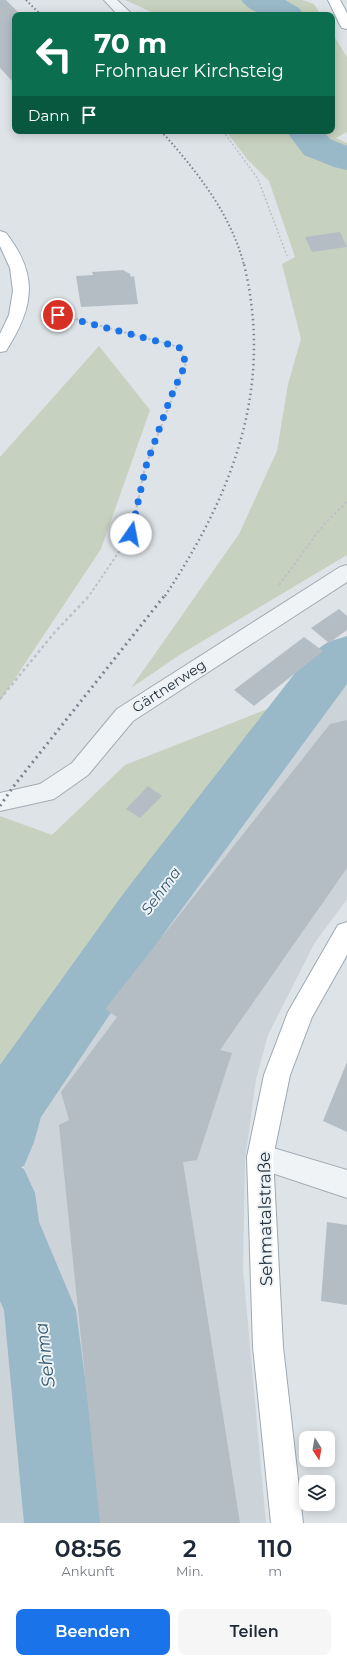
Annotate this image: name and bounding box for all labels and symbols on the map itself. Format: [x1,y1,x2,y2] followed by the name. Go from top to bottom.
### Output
[41,298,75,332] pin
[110,513,152,555] position arrow
[129,655,209,717] street label: Gärtnerweg
[137,863,185,918] water label: Sehma
[254,1152,276,1286] street label: Sehmatalstraße
[30,1321,60,1389] water label: Sehma
[299,1431,335,1467] north arrow

